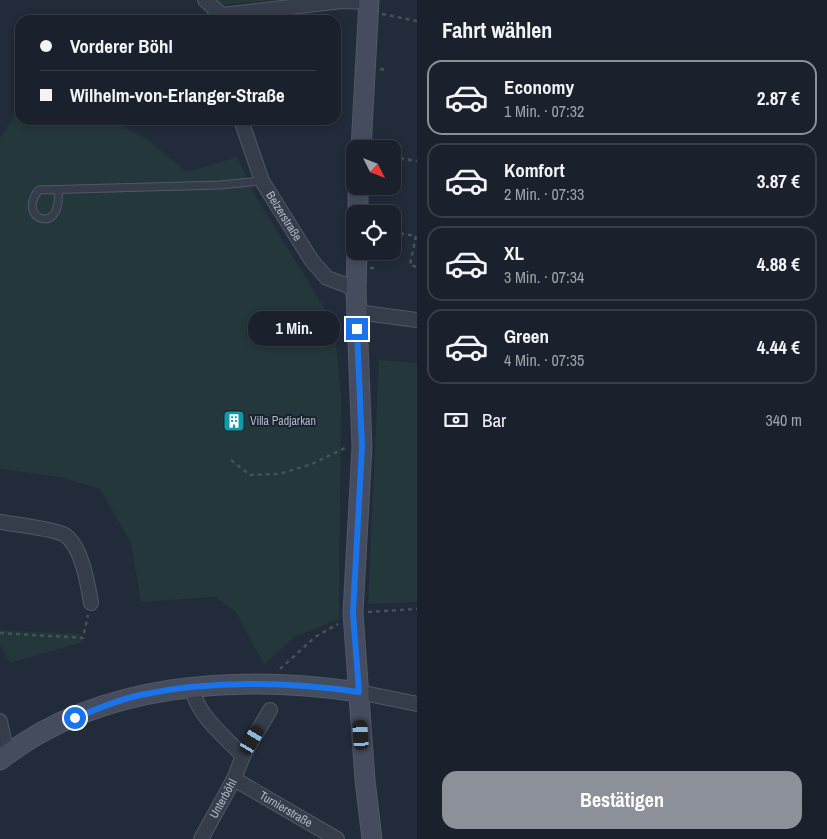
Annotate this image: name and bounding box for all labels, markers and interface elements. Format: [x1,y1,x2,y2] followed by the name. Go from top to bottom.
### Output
[442,15,552,45] text: Fahrt wählen
[70,33,173,59] text: Vorderer Böhl
[504,74,574,100] text: Economy
[444,75,489,120] icon: car
[70,82,285,108] text: Wilhelm-von-Erlanger-Straße
[757,85,800,111] text: 2.87 €
[504,100,584,122] text: 1 Min. · 07:32
[346,140,401,195] north arrow
[346,140,401,260] map controls
[504,157,565,183] text: Komfort
[444,158,489,203] icon: car
[757,168,800,194] text: 3.87 €
[504,183,584,205] text: 2 Min. · 07:33
[262,188,306,244] street label: Belzerstraße
[346,205,401,260] button: locate
[504,240,524,266] text: XL
[444,241,489,286] icon: car
[757,251,800,277] text: 4.88 €
[504,266,584,288] text: 3 Min. · 07:34
[247,312,340,346] callout: 1 Min.
[275,317,313,339] text: 1 Min.
[346,318,368,340] route end
[504,323,549,349] text: Green
[444,324,489,369] icon: car
[757,334,800,360] text: 4.44 €
[504,349,584,371] text: 4 Min. · 07:35
[442,406,470,434] icon: cash
[482,407,506,433] text: Bar
[222,409,246,433] building icon: Villa Padjarkan
[766,409,802,431] text: 340 m
[250,413,316,429] place label: Villa Padjarkan
[64,707,86,729] route start
[352,720,369,750] car
[237,723,266,757] car
[442,771,802,829] button: Bestätigen
[206,776,240,821] street label: Unterböhl
[256,787,315,831] street label: Turnierstraße

